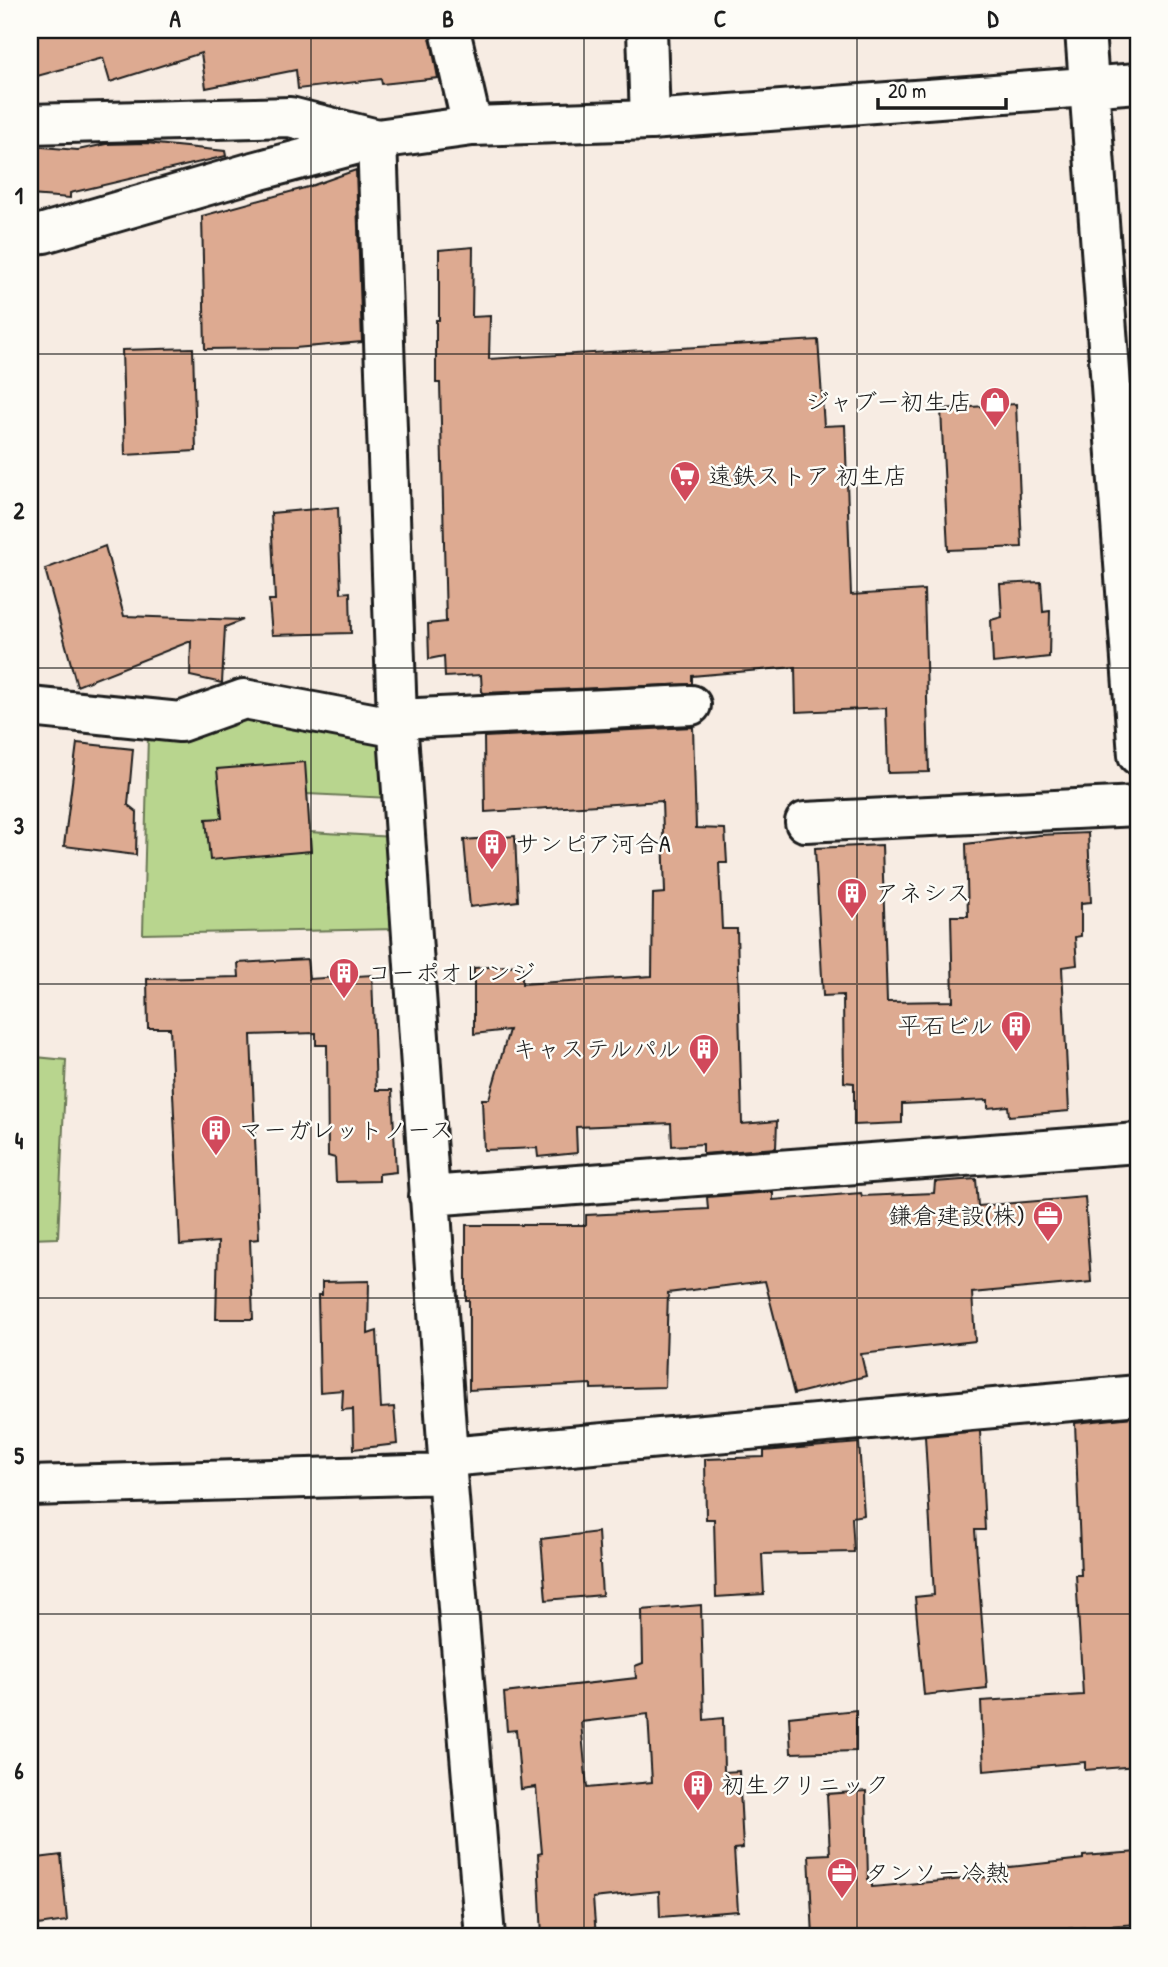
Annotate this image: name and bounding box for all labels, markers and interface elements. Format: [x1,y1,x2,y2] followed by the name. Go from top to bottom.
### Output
[169,3,181,34] text: A
[442,3,454,34] text: B
[714,3,726,34] text: C
[988,3,1000,34] text: D
[878,66,1005,110] scale bar
[888,76,926,105] text: 20 m
[15,180,23,211] text: 1
[805,385,972,417] place label: ジャブー初生店
[978,385,1012,429] shop icon: ジャブー初生店
[668,459,702,503] supermarket icon: 遠鉄ストア 初生店
[708,459,907,491] place label: 遠鉄ストア 初生店
[14,495,25,526] text: 2
[14,810,24,841] text: 3
[475,827,509,871] building icon: サンピア河合A
[515,827,671,859] place label: サンピア河合A
[835,876,869,920] building icon: アネシス
[875,876,971,908] place label: アネシス
[327,956,361,1000] building icon: コーポオレンジ
[367,956,535,988] place label: コーポオレンジ
[897,1009,993,1041] place label: 平石ビル
[999,1009,1033,1053] building icon: 平石ビル
[513,1032,681,1064] place label: キャステルパル
[687,1032,721,1076] building icon: キャステルパル
[199,1113,233,1157] building icon: マーガレットノース
[239,1113,454,1145] place label: マーガレットノース
[15,1125,24,1156] text: 4
[888,1199,1025,1231] place label: 鎌倉建設(株)
[1031,1199,1065,1243] office icon: 鎌倉建設(株)
[14,1440,24,1471] text: 5
[14,1755,24,1786] text: 6
[681,1768,715,1812] building icon: 初生クリニック
[721,1768,889,1800] place label: 初生クリニック
[825,1856,859,1900] office icon: タンソー冷熱
[865,1856,1009,1888] place label: タンソー冷熱

